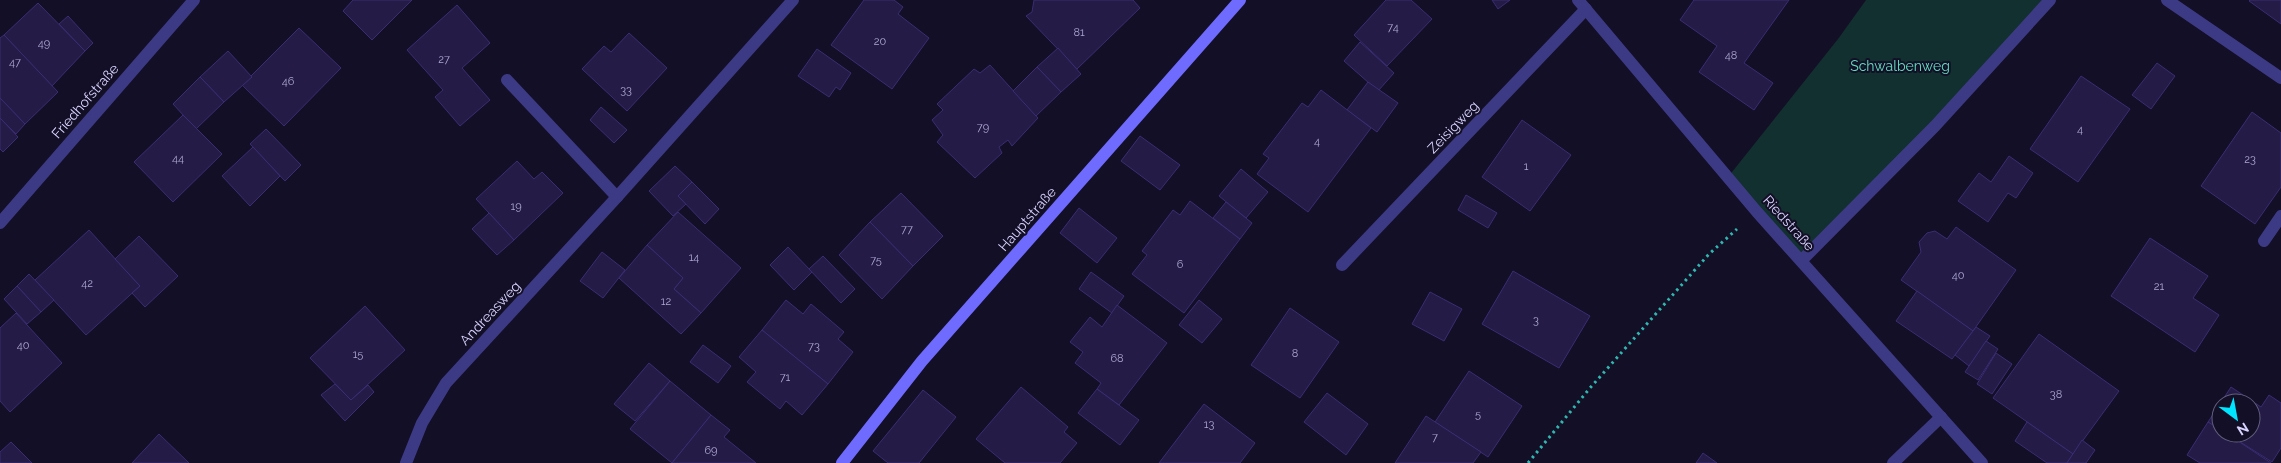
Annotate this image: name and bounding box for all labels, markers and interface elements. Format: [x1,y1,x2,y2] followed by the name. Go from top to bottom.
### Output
[1387,21,1399,34] house number: 74
[1073,26,1085,39] house number: 81
[874,35,886,48] house number: 20
[38,37,50,50] house number: 49
[1725,49,1737,62] house number: 48
[438,53,450,66] house number: 27
[9,56,21,69] house number: 47
[1850,58,1950,74] park label: Schwalbenweg
[48,60,122,142] street label: Friedhofstraße
[282,75,295,88] house number: 46
[620,84,632,97] house number: 33
[1424,98,1482,156] street label: Zeisigweg
[977,121,989,134] house number: 79
[2077,123,2083,136] house number: 4
[1314,135,1320,148] house number: 4
[172,152,184,165] house number: 44
[2244,153,2256,166] house number: 23
[1524,160,1529,173] house number: 1
[995,184,1059,254] street label: Hauptstraße
[1760,192,1818,254] street label: Riedstraße
[510,200,522,213] house number: 19
[901,223,913,236] house number: 77
[689,251,699,264] house number: 14
[870,254,882,267] house number: 75
[1177,258,1184,271] house number: 6
[1952,269,1965,282] house number: 40
[81,277,93,290] house number: 42
[456,278,524,348] street label: Andreasweg
[2154,280,2165,293] house number: 21
[661,295,671,308] house number: 12
[1533,314,1539,327] house number: 3
[17,339,30,352] house number: 40
[808,340,820,353] house number: 73
[1292,347,1298,360] house number: 8
[353,348,363,361] house number: 15
[1110,352,1124,365] house number: 68
[780,371,791,384] house number: 71
[2050,388,2062,401] house number: 38
[2211,393,2261,443] north arrow
[1475,408,1481,421] house number: 5
[1204,418,1214,431] house number: 13
[2234,419,2252,439] text: N
[1432,431,1438,444] house number: 7
[704,444,718,457] house number: 69

